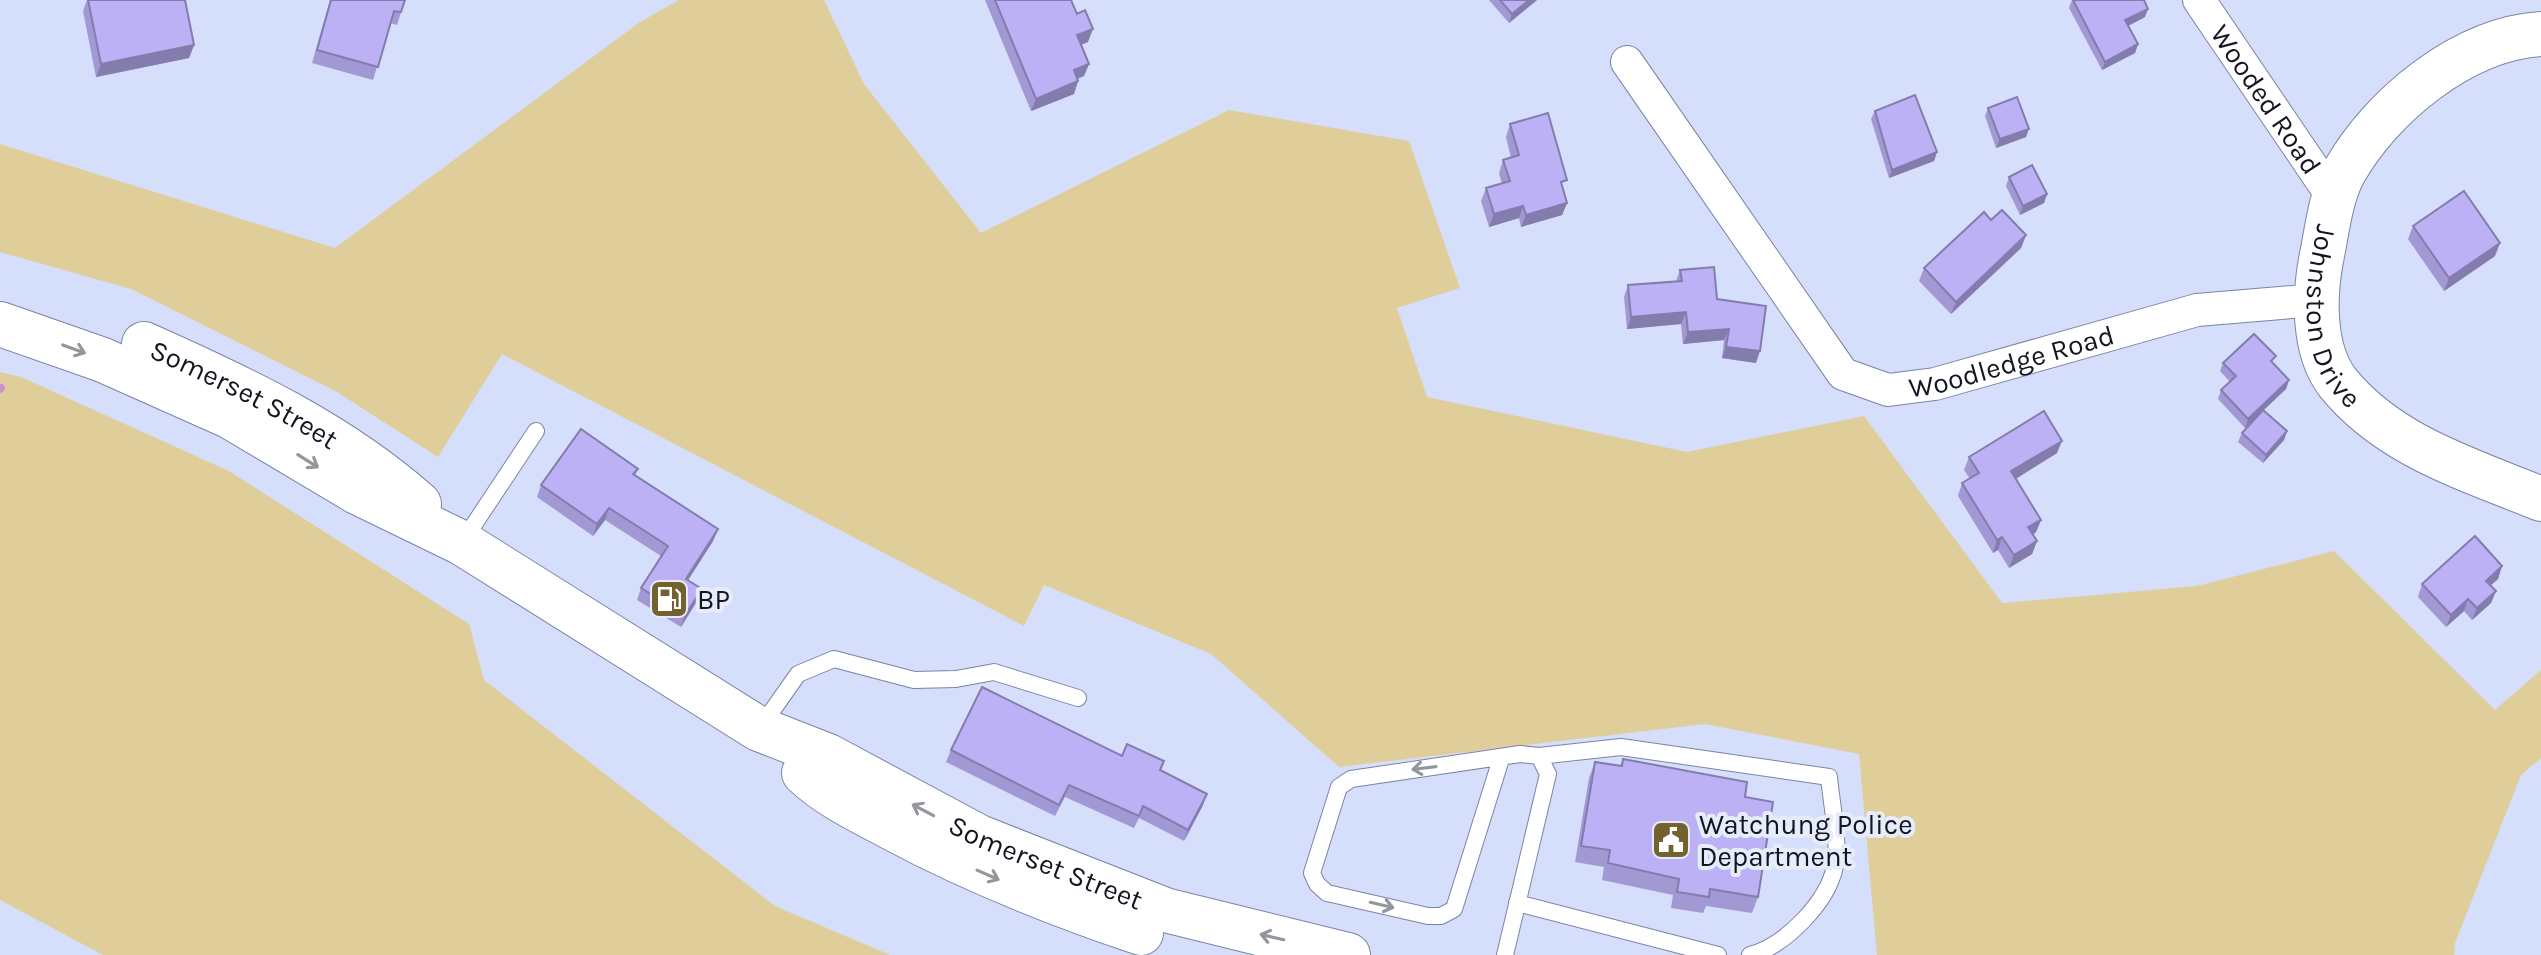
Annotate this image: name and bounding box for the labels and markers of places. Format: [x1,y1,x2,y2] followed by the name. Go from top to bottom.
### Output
[648,578,690,620] fuel station icon: BP
[697,583,730,616] place label: BP
[1699,808,1913,873] place label: Watchung Police Department
[1650,819,1692,861] public building icon: Watchung Police Department

